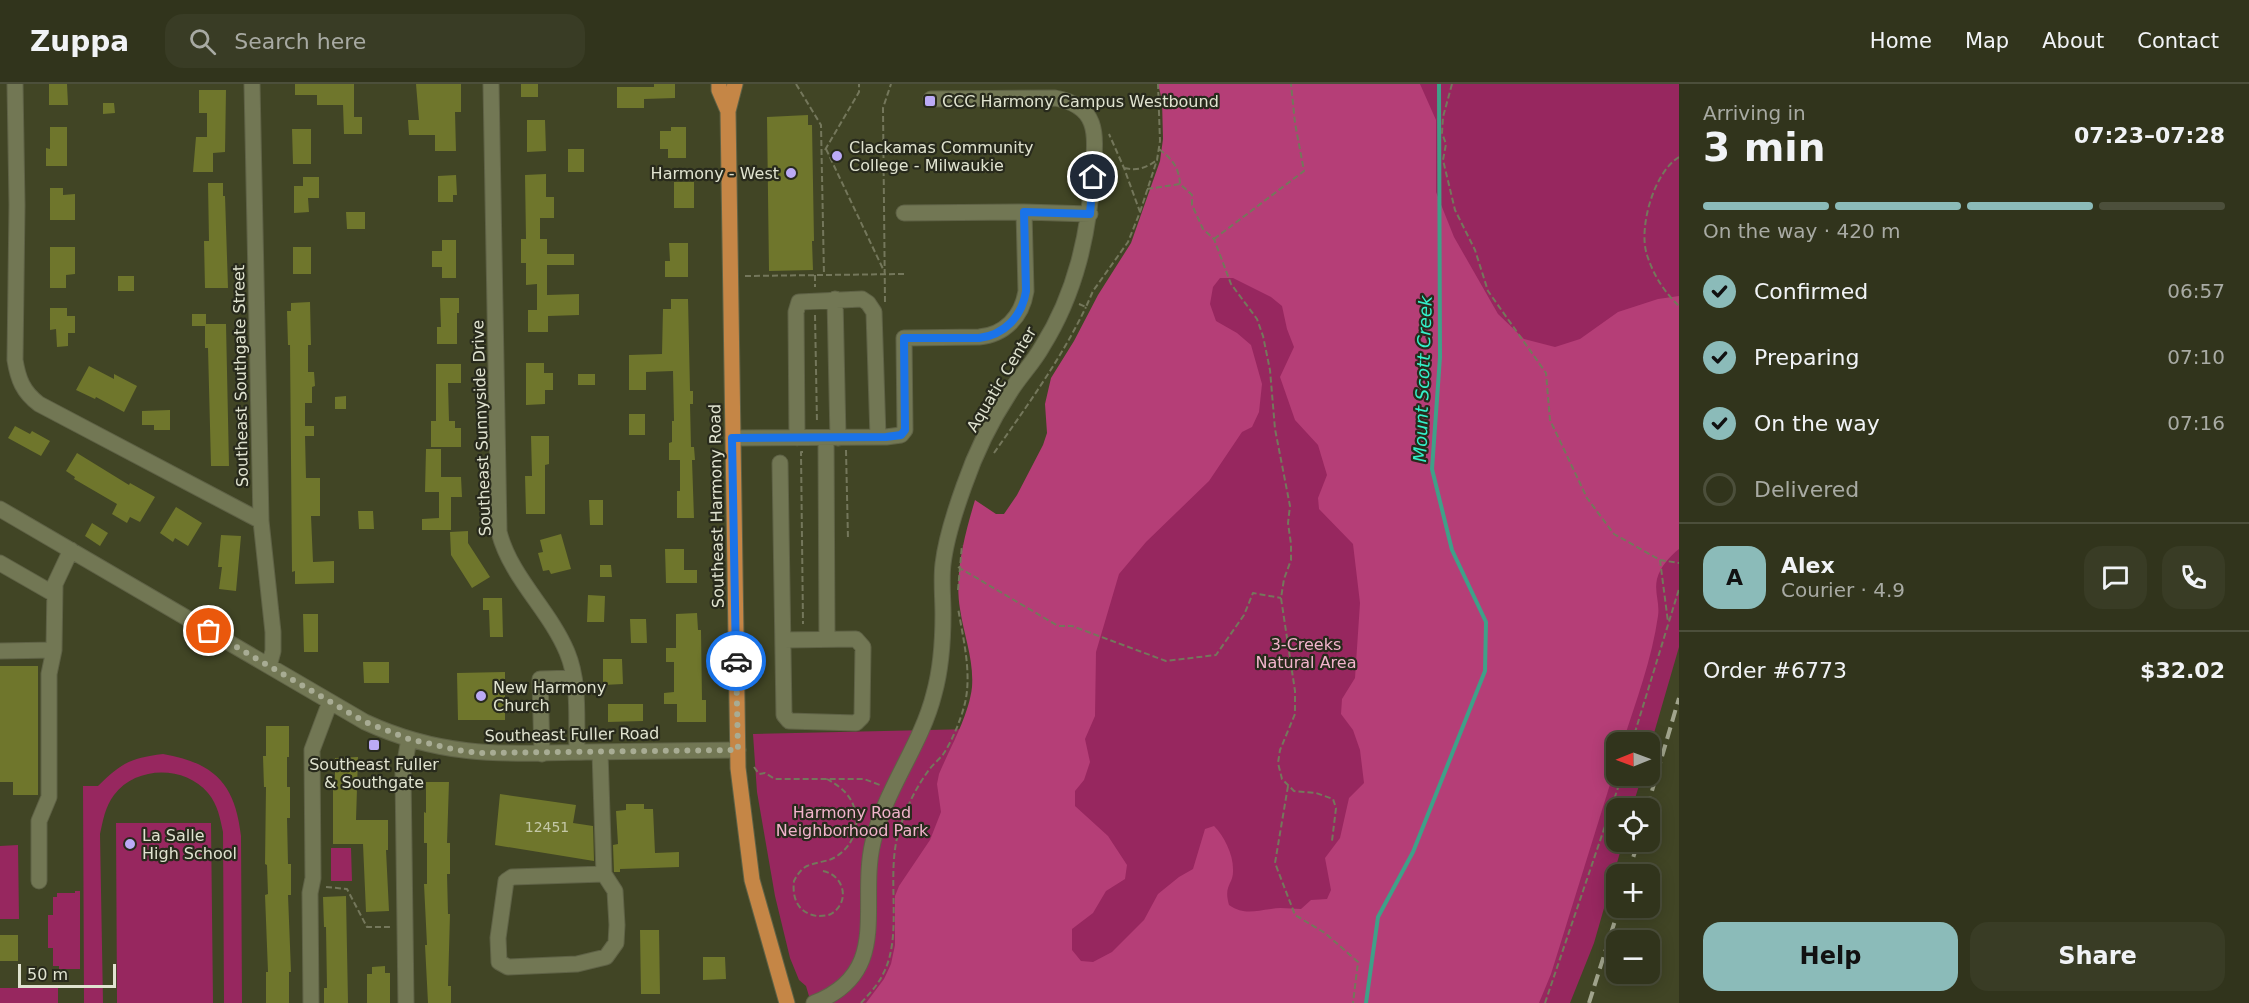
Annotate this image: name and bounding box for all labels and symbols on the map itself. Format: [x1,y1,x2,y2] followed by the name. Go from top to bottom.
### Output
[942,92,1219,111] place label: CCC Harmony Campus Westbound
[923,94,937,108] marker: CCC Harmony Campus Westbound
[849,138,1033,175] place label: Clackamas Community College - Milwaukie
[830,149,844,163] marker: Clackamas Community College - Milwaukie
[1067,151,1118,202] pin
[651,164,779,183] place label: Harmony - West
[784,166,798,180] marker: Harmony - West
[229,265,252,487] street label: Southeast Southgate Street
[1409,294,1436,463] water label: Mount Scott Creek
[468,320,495,536] street label: Southeast Sunnyside Drive
[963,323,1040,435] street label: Aquatic Center
[705,404,728,608] street label: Southeast Harmony Road
[183,605,234,656] pin
[706,631,766,691] courier
[1256,635,1356,672] park label: 3-Creeks Natural Area
[493,678,606,715] place label: New Harmony Church
[474,689,488,703] marker: New Harmony Church
[484,723,660,746] street label: Southeast Fuller Road
[1606,732,1660,786] north arrow
[367,738,381,752] marker: Southeast Fuller & Southgate
[309,755,439,792] place label: Southeast Fuller & Southgate
[776,803,929,840] park label: Harmony Road Neighborhood Park
[525,819,569,835] house number: 12451
[142,826,237,863] place label: La Salle High School
[123,837,137,851] marker: La Salle High School
[18,961,116,988] scale bar

